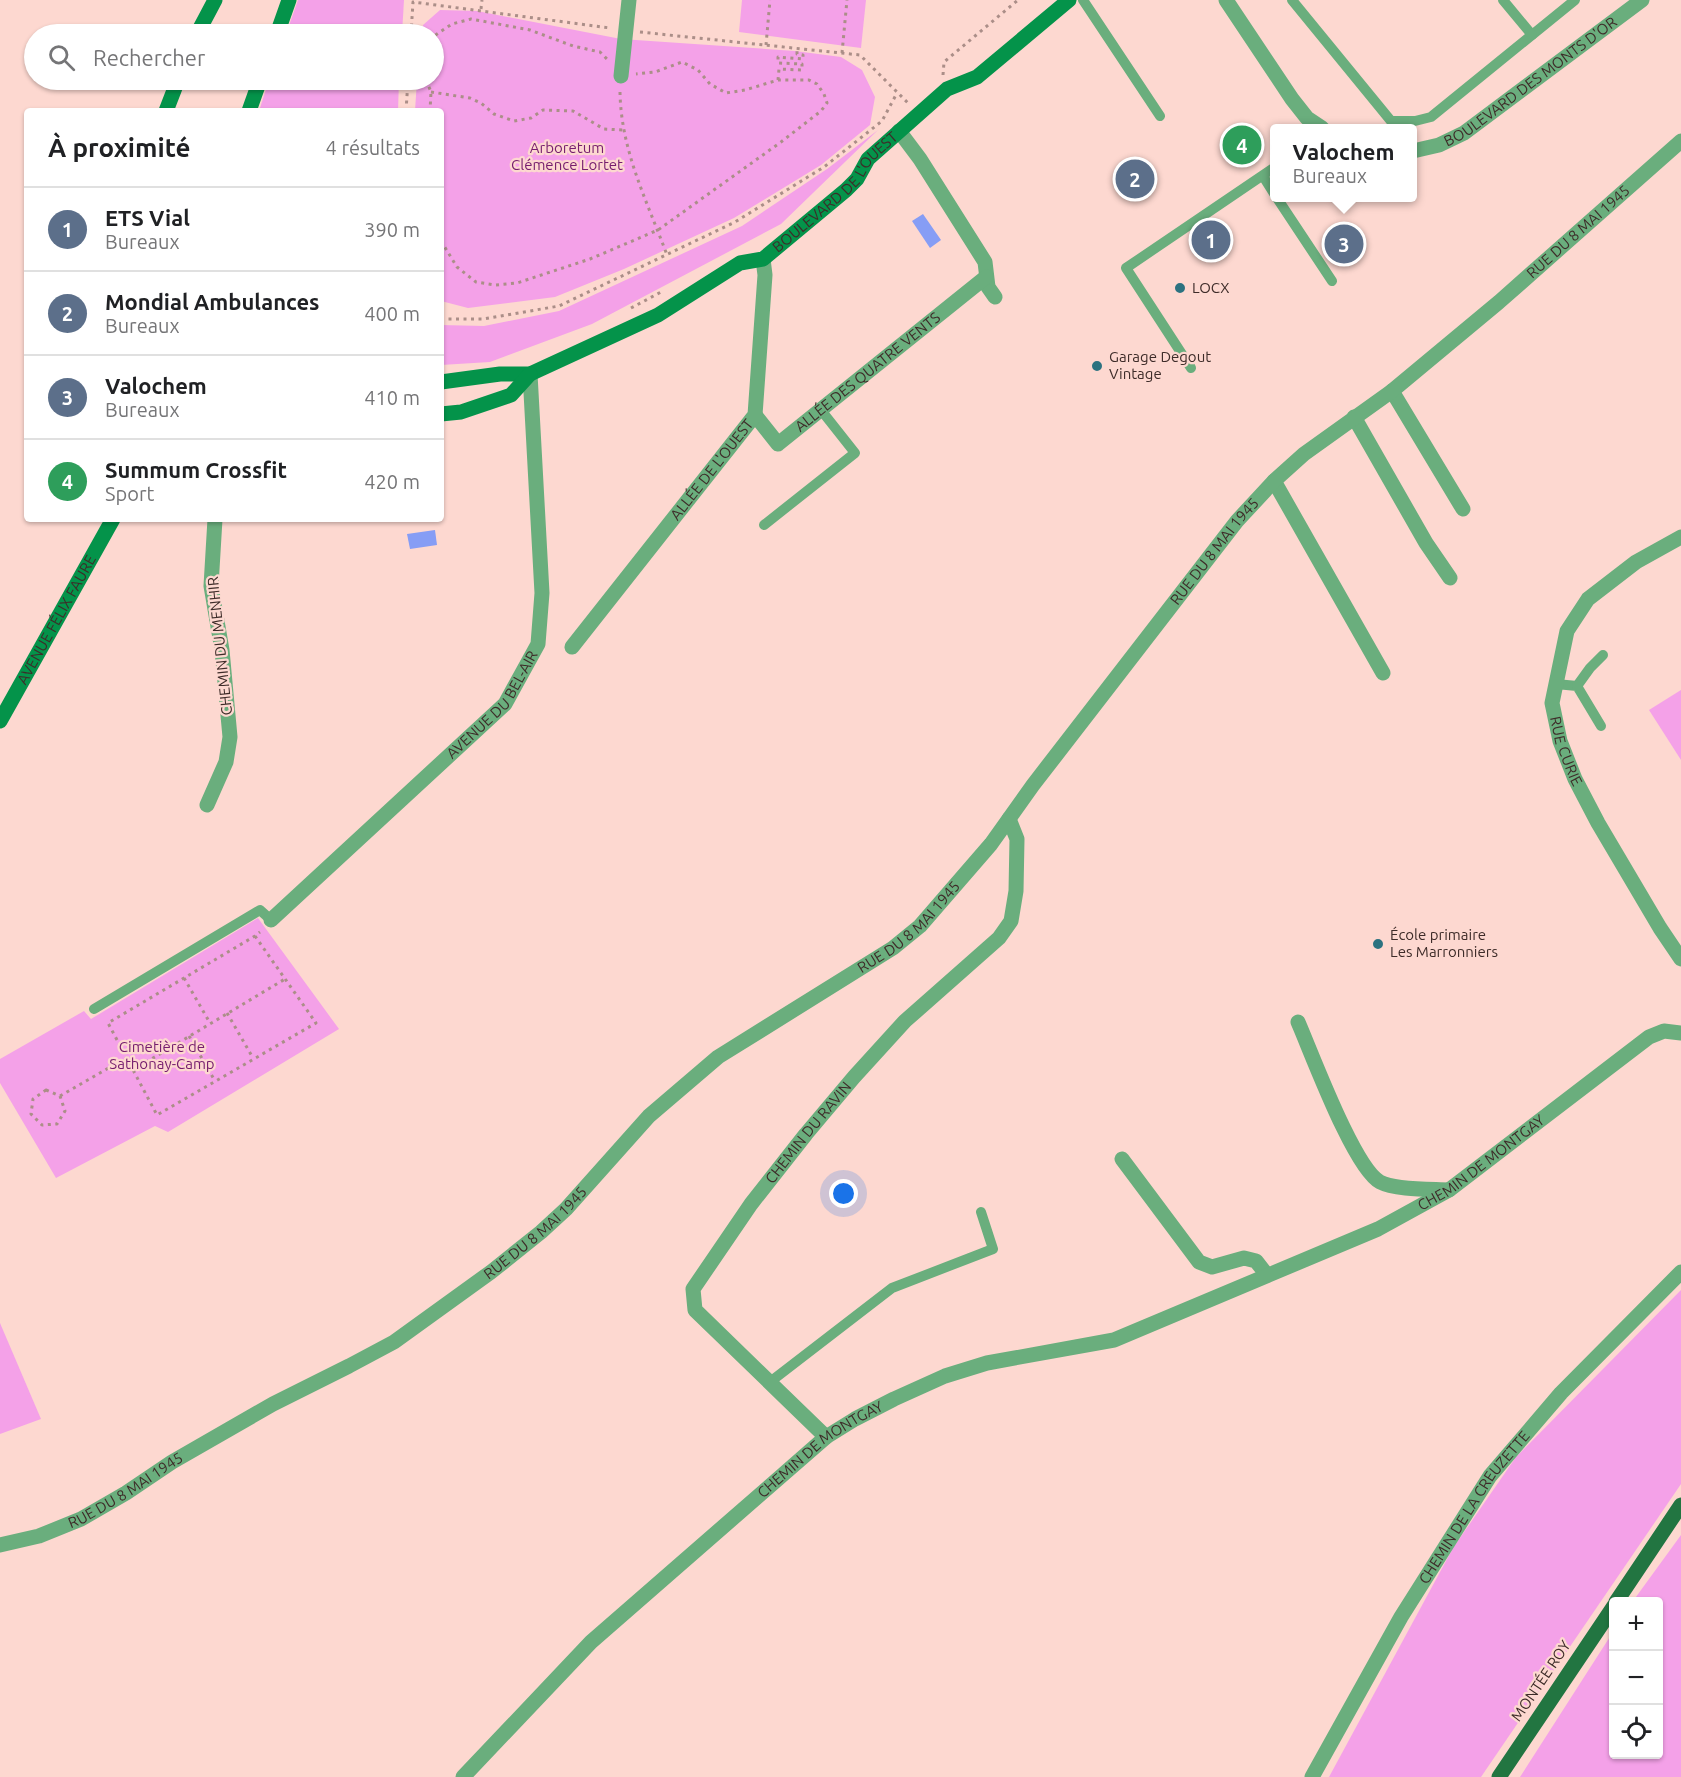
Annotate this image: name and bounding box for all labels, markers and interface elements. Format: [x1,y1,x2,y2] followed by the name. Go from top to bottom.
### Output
[1441,13,1620,149] street label: BOULEVARD DES MONTS D'OR
[24,24,444,90] search box
[45,41,78,74] icon: search
[93,45,205,70] text: Rechercher
[1222,122,1262,168] pin: 4
[1270,124,1417,202] popup
[769,128,901,255] street label: BOULEVARD DE L'OUEST
[48,133,190,162] text: À proximité
[326,136,420,159] text: 4 résultats
[511,139,623,173] park label: Arboretum Clémence Lortet
[1293,139,1394,164] text: Valochem
[1116,156,1154,201] pin: 2
[1293,164,1367,187] text: Bureaux
[1523,181,1633,281] street label: RUE DU 8 MAI 1945
[105,205,190,230] text: ETS Vial
[62,218,73,241] text: 1
[364,218,420,241] text: 390 m
[1192,218,1230,262] pin: 1
[1324,222,1364,266] pin: 3
[105,230,180,253] text: Bureaux
[1192,279,1229,296] place label: LOCX
[1173,281,1187,295] marker: LOCX
[105,289,319,314] text: Mondial Ambulances
[62,302,73,325] text: 2
[364,302,420,325] text: 400 m
[791,308,943,435] street label: ALLÉE DES QUATRE VENTS
[105,314,180,337] text: Bureaux
[1109,348,1211,382] place label: Garage Degout Vintage
[1090,359,1104,373] marker: Garage Degout Vintage
[105,373,207,398] text: Valochem
[62,386,73,409] text: 3
[364,386,420,409] text: 410 m
[105,398,180,421] text: Bureaux
[667,415,757,523] street label: ALLÉE DE L'OUEST
[105,457,287,482] text: Summum Crossfit
[62,470,73,493] text: 4
[364,470,420,493] text: 420 m
[105,482,154,505] text: Sport
[1167,494,1262,608] street label: RUE DU 8 MAI 1945
[13,552,99,687] street label: AVENUE FÉLIX FAURE
[204,576,235,716] street label: CHEMIN DU MENHIR
[443,647,541,762] street label: AVENUE DU BEL-AIR
[1547,715,1586,789] street label: RUE CURIE
[854,877,963,976] street label: RUE DU 8 MAI 1945
[1390,926,1498,960] place label: École primaire Les Marronniers
[1371,937,1385,951] marker: École primaire Les Marronniers
[109,1038,215,1072] park label: Cimetière de Sathonay-Camp
[761,1078,854,1187] street label: CHEMIN DU RAVIN
[1414,1111,1548,1214] street label: CHEMIN DE MONTGAY
[829,1179,858,1208] your location
[480,1183,590,1282] street label: RUE DU 8 MAI 1945
[754,1397,886,1501] street label: CHEMIN DE MONTGAY
[1415,1427,1533,1587] street label: CHEMIN DE LA CREUZETTE
[65,1449,186,1531] street label: RUE DU 8 MAI 1945
[1609,1597,1663,1759] map controls
[1609,1597,1663,1651] button: +
[1507,1637,1574,1724] street label: MONTÉE ROY
[1609,1651,1663,1705] button: −
[1609,1705,1663,1759] button: locate

